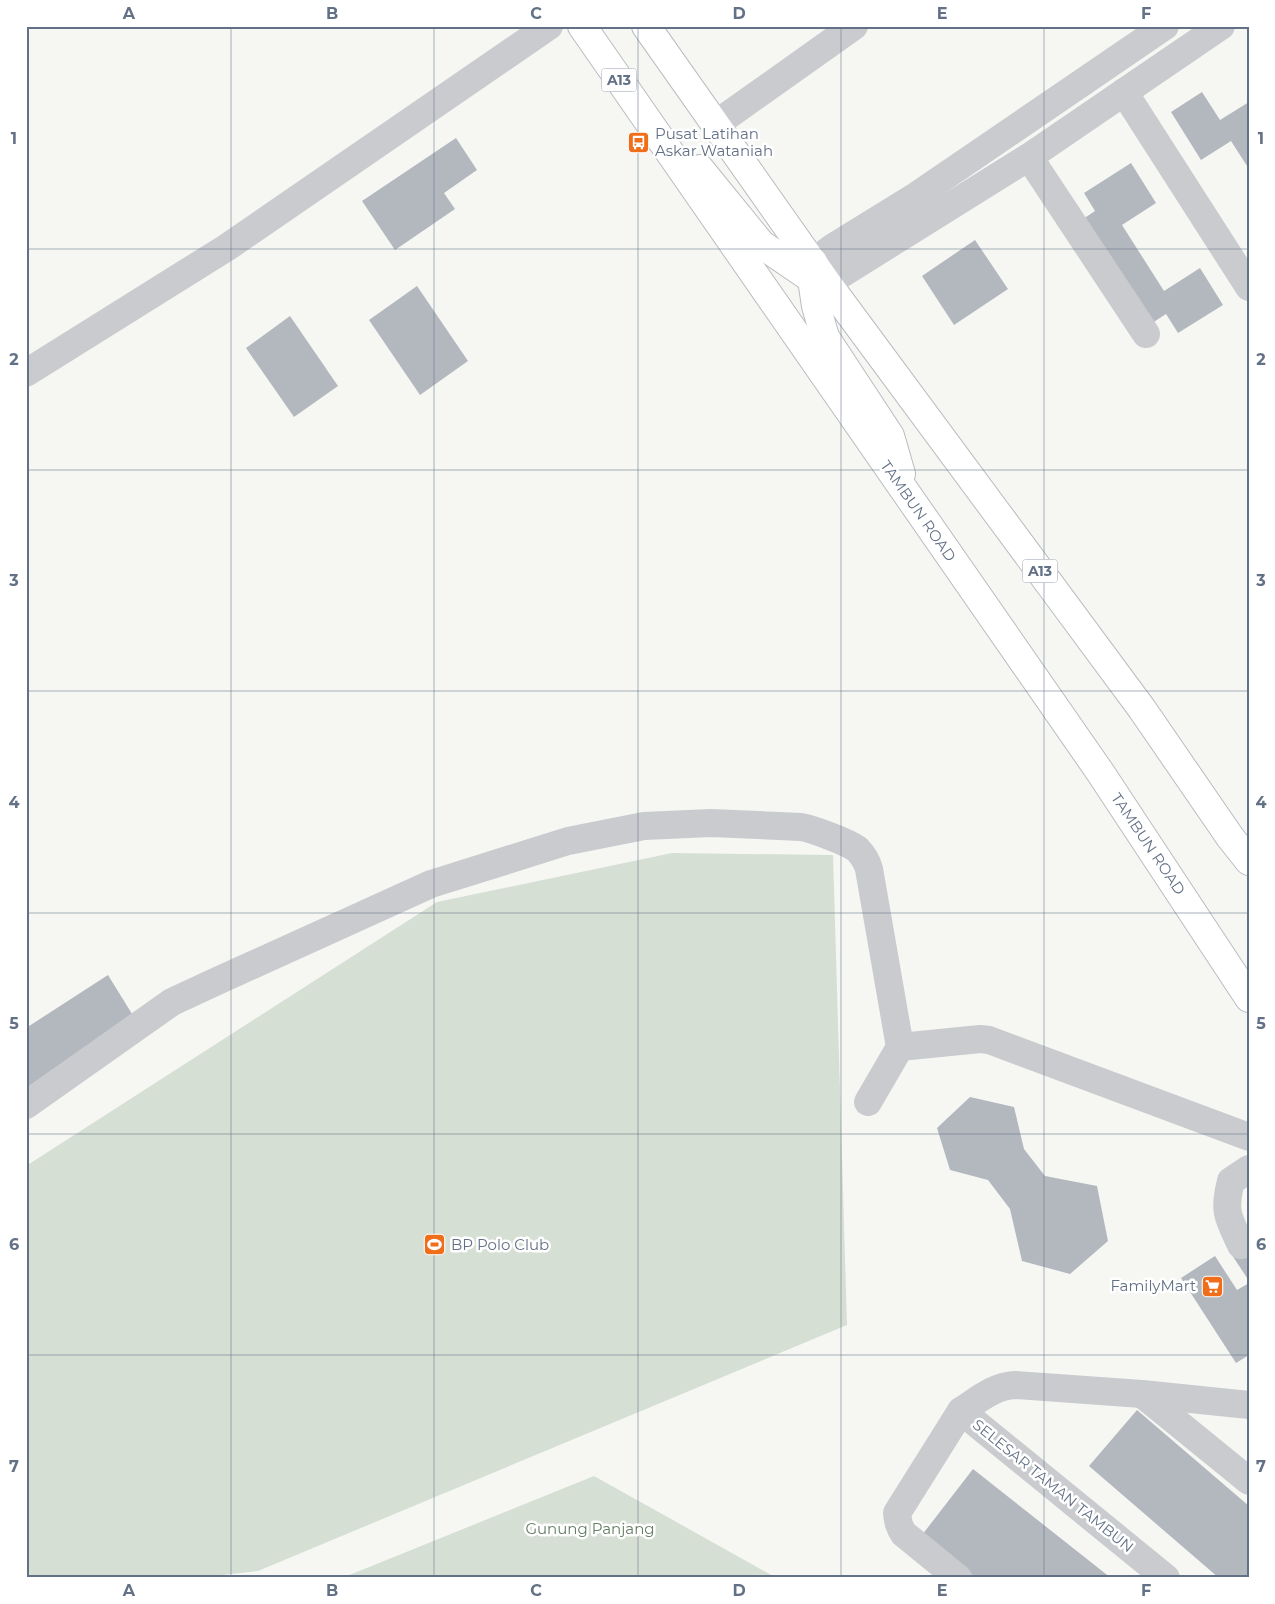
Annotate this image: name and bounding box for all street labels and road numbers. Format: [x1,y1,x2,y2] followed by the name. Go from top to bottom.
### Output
[602,68,636,92] road number: A13
[877,457,960,565] street label: TAMBUN ROAD
[1022,560,1058,582] road number: A13
[1107,789,1190,898] street label: TAMBUN ROAD
[969,1415,1138,1556] street label: SELESAR TAMAN TAMBUN

